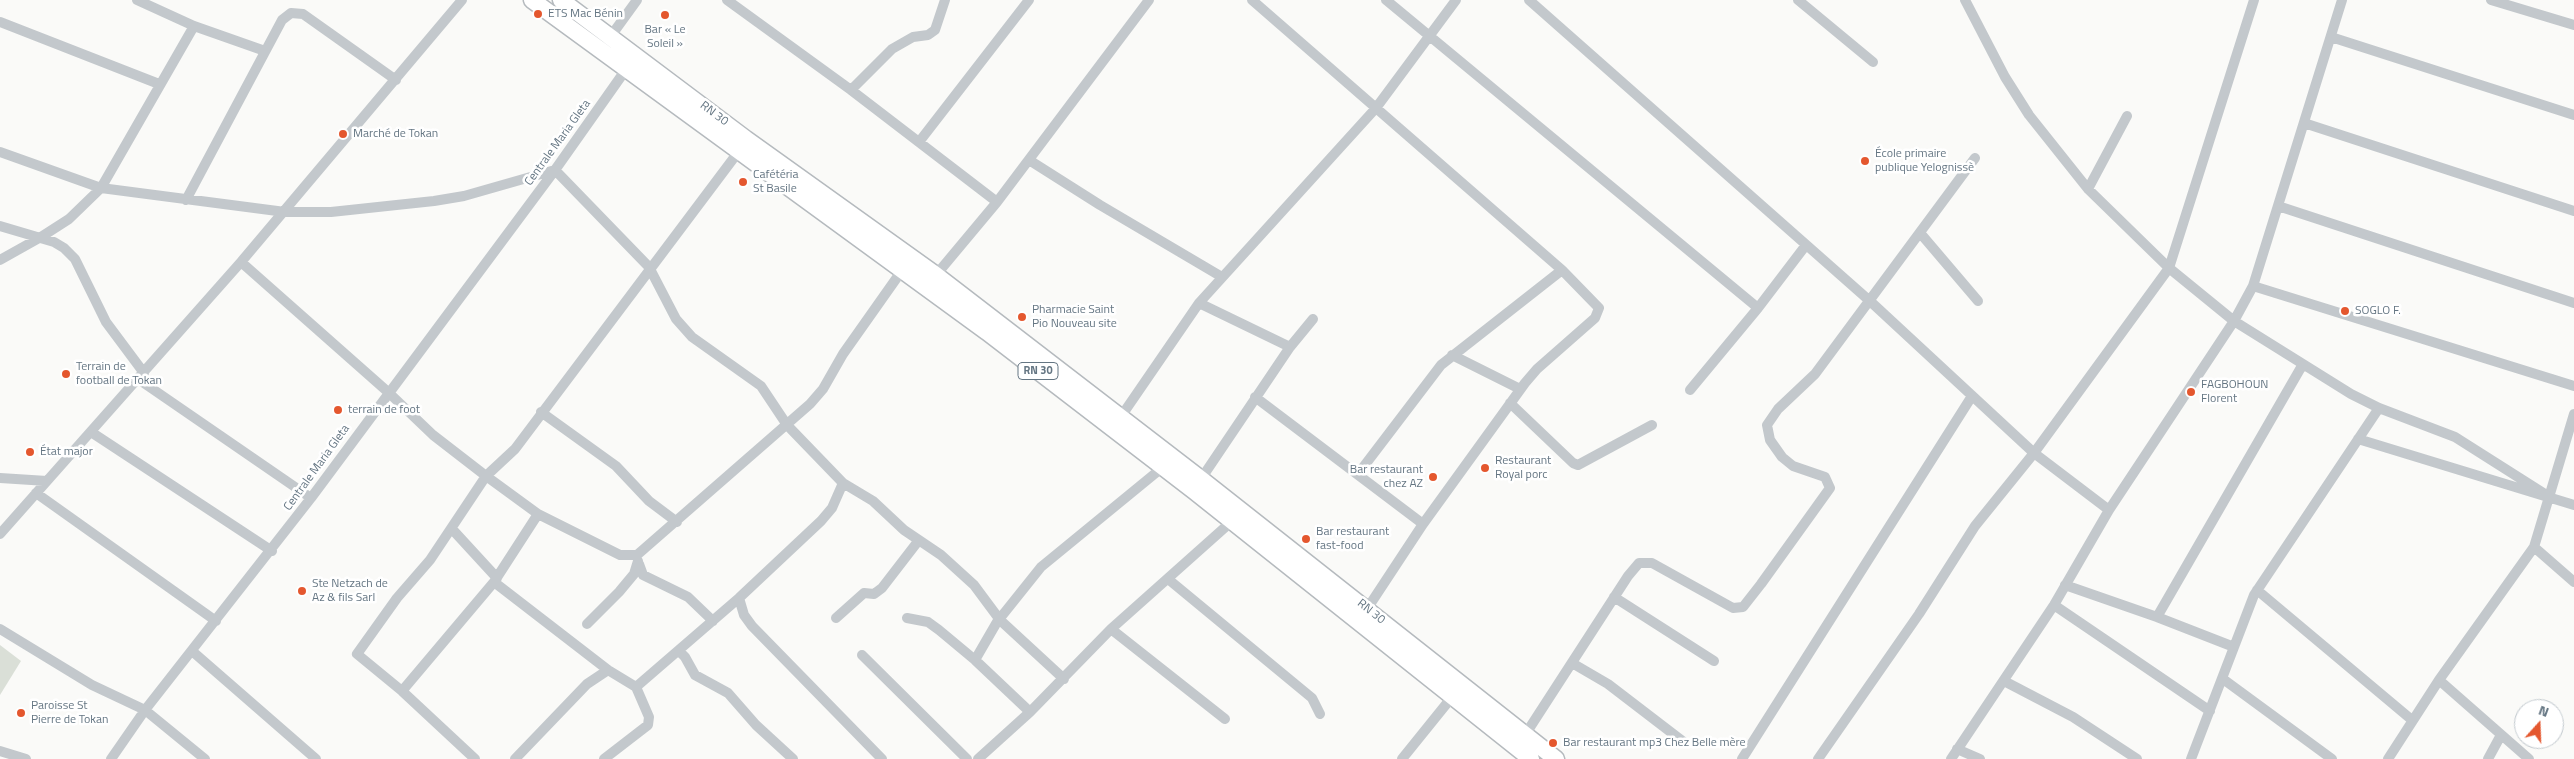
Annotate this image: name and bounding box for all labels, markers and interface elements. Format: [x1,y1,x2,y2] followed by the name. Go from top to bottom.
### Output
[548,7,623,21] place label: ETS Mac Bénin
[532,8,544,20] marker: ETS Mac Bénin
[659,9,671,21] marker: Bar « Le Soleil »
[644,23,686,51] place label: Bar « Le Soleil »
[522,97,594,189] street label: Centrale Maria Gleta
[697,99,731,129] street label: RN 30
[353,127,438,141] place label: Marché de Tokan
[337,128,349,140] marker: Marché de Tokan
[1875,147,1974,175] place label: École primaire publique Yelognissè
[1859,155,1871,167] marker: École primaire publique Yelognissè
[753,168,798,196] place label: Cafétéria St Basile
[737,176,749,188] marker: Cafétéria St Basile
[1032,303,1117,331] place label: Pharmacie Saint Pio Nouveau site
[2355,304,2401,318] place label: SOGLO F.
[2339,305,2351,317] marker: SOGLO F.
[1016,311,1028,323] marker: Pharmacie Saint Pio Nouveau site
[76,360,162,388] place label: Terrain de football de Tokan
[1018,362,1058,380] road number: RN 30
[60,368,72,380] marker: Terrain de football de Tokan
[2201,378,2268,406] place label: FAGBOHOUN Florent
[2185,386,2197,398] marker: FAGBOHOUN Florent
[348,403,420,417] place label: terrain de foot
[332,404,344,416] marker: terrain de foot
[281,422,353,514] street label: Centrale Maria Gleta
[40,445,93,459] place label: État major
[24,446,36,458] marker: État major
[1495,454,1551,482] place label: Restaurant Royal porc
[1479,462,1491,474] marker: Restaurant Royal porc
[1350,463,1423,491] place label: Bar restaurant chez AZ
[1427,471,1439,483] marker: Bar restaurant chez AZ
[1316,525,1389,553] place label: Bar restaurant fast-food
[1300,533,1312,545] marker: Bar restaurant fast-food
[312,577,388,605] place label: Ste Netzach de Az & fils Sarl
[296,585,308,597] marker: Ste Netzach de Az & fils Sarl
[1354,597,1388,627] street label: RN 30
[31,699,108,727] place label: Paroisse St Pierre de Tokan
[2514,699,2564,749] north arrow
[2536,699,2552,722] text: N
[15,707,27,719] marker: Paroisse St Pierre de Tokan
[1563,736,1746,750] place label: Bar restaurant mp3 Chez Belle mère
[1547,737,1559,749] marker: Bar restaurant mp3 Chez Belle mère

